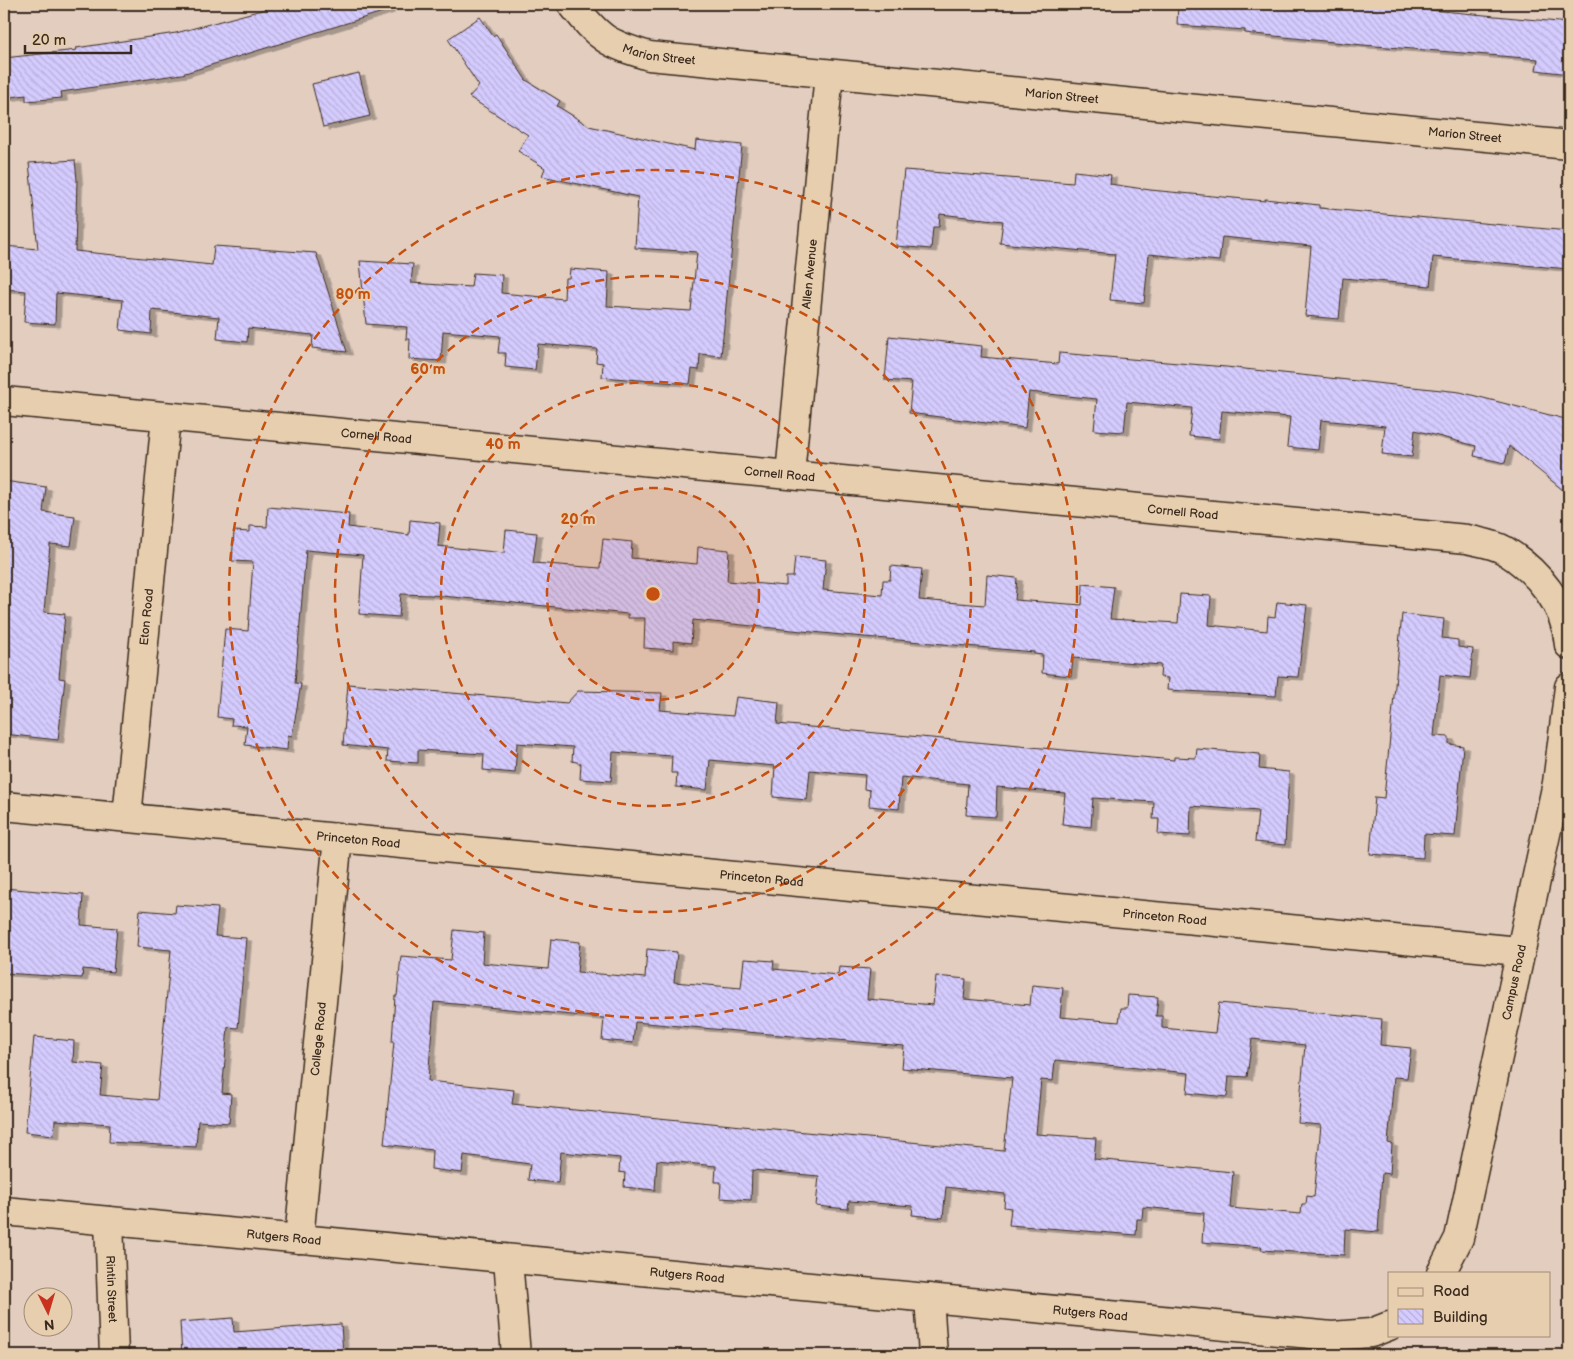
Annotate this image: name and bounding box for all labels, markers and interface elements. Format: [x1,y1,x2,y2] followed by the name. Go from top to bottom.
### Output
[25,22,131,54] scale bar
[32,31,66,50] text: 20 m
[620,41,696,68] street label: Marion Street
[1024,85,1099,107] street label: Marion Street
[1427,124,1503,146] street label: Marion Street
[799,238,821,310] street label: Allen Avenue
[335,285,371,304] text: 80 m
[410,360,446,379] text: 60 m
[340,426,413,447] street label: Cornell Road
[485,435,521,454] text: 40 m
[743,464,816,485] street label: Cornell Road
[1147,502,1219,524] street label: Cornell Road
[561,510,596,529] text: 20 m
[644,585,662,603] centre of rings
[137,588,157,646] street label: Eton Road
[316,829,401,852] street label: Princeton Road
[719,868,804,890] street label: Princeton Road
[1122,906,1207,929] street label: Princeton Road
[1499,943,1530,1022] street label: Campus Road
[308,1001,330,1077] street label: College Road
[246,1227,322,1249] street label: Rutgers Road
[102,1255,120,1323] street label: Rintin Street
[649,1265,725,1287] street label: Rutgers Road
[1388,1272,1550,1336] legend
[1433,1282,1469,1301] text: Road
[22,1286,72,1336] north arrow
[1052,1303,1128,1325] street label: Rutgers Road
[1433,1308,1488,1327] text: Building
[43,1316,55,1333] text: N

